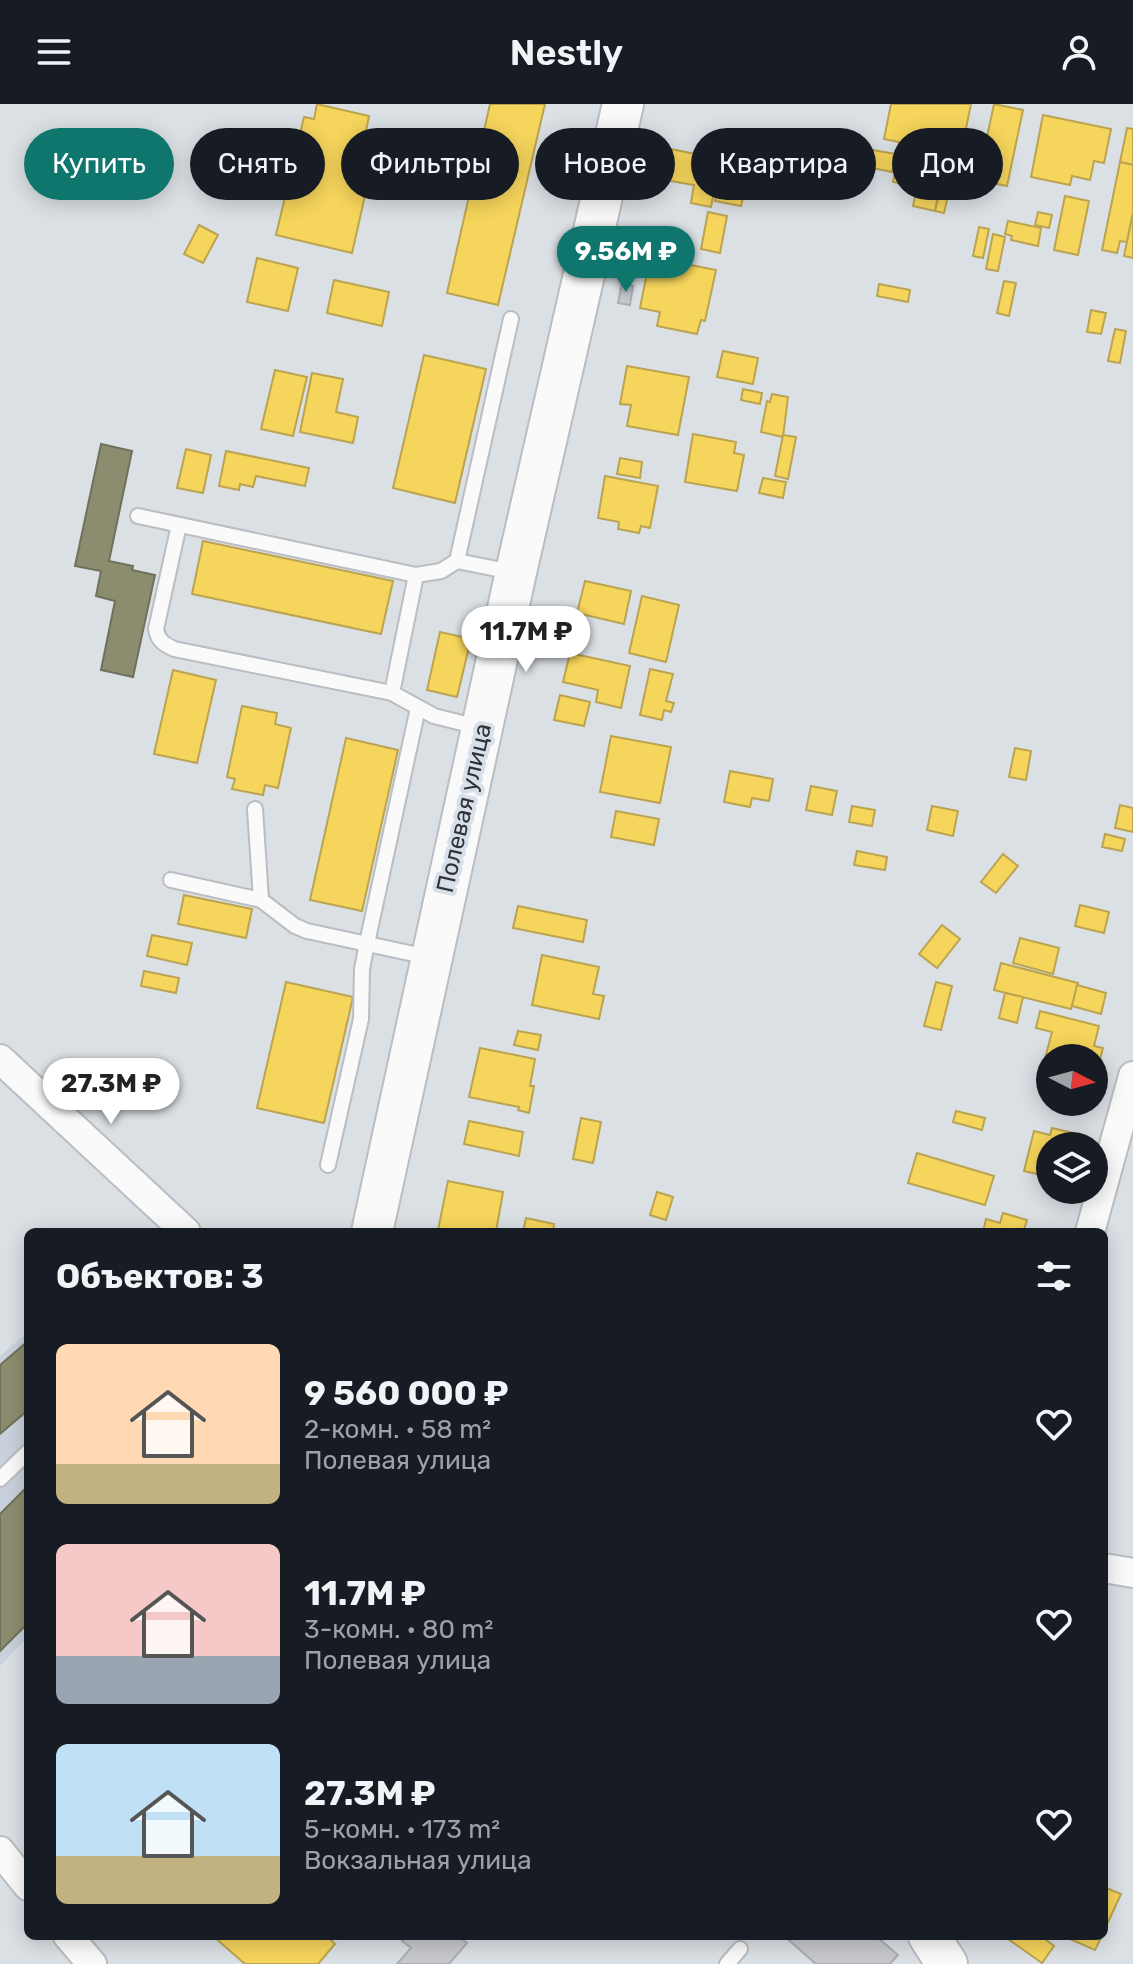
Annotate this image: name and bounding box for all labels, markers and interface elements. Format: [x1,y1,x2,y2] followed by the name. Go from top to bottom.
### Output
[32,30,76,74] icon: menu
[1057,30,1101,74] icon: person
[510,31,623,74] text: Nestly
[24,128,174,200] chip: Купить
[190,128,325,200] chip: Снять
[341,128,519,200] chip: Фильтры
[535,128,675,200] chip: Новое
[691,128,876,200] chip: Квартира
[892,128,1003,200] chip: Дом
[552,226,700,294] pin: 9.56M ₽
[575,236,677,267] text: 9.56M ₽
[452,606,600,674] pin: 11.7M ₽
[479,616,573,647] text: 11.7M ₽
[431,721,497,895] street label: Полевая улица
[1036,1044,1108,1116] north arrow
[1036,1044,1108,1204] map controls
[37,1058,185,1126] pin: 27.3M ₽
[61,1068,161,1099] text: 27.3M ₽
[1036,1132,1108,1204] button: layers
[1032,1254,1076,1298] icon: filters
[56,1256,264,1297] text: Объектов: 3
[304,1373,509,1414] text: 9 560 000 ₽
[120,1376,216,1472] icon: home
[1032,1402,1076,1446] icon: heart
[304,1414,491,1445] text: 2-комн. · 58 m²
[304,1445,491,1476] text: Полевая улица
[304,1573,426,1614] text: 11.7M ₽
[120,1576,216,1672] icon: home
[1032,1602,1076,1646] icon: heart
[304,1614,493,1645] text: 3-комн. · 80 m²
[304,1645,491,1676] text: Полевая улица
[304,1773,436,1814] text: 27.3M ₽
[120,1776,216,1872] icon: home
[1032,1802,1076,1846] icon: heart
[304,1814,500,1845] text: 5-комн. · 173 m²
[304,1845,532,1876] text: Вокзальная улица

